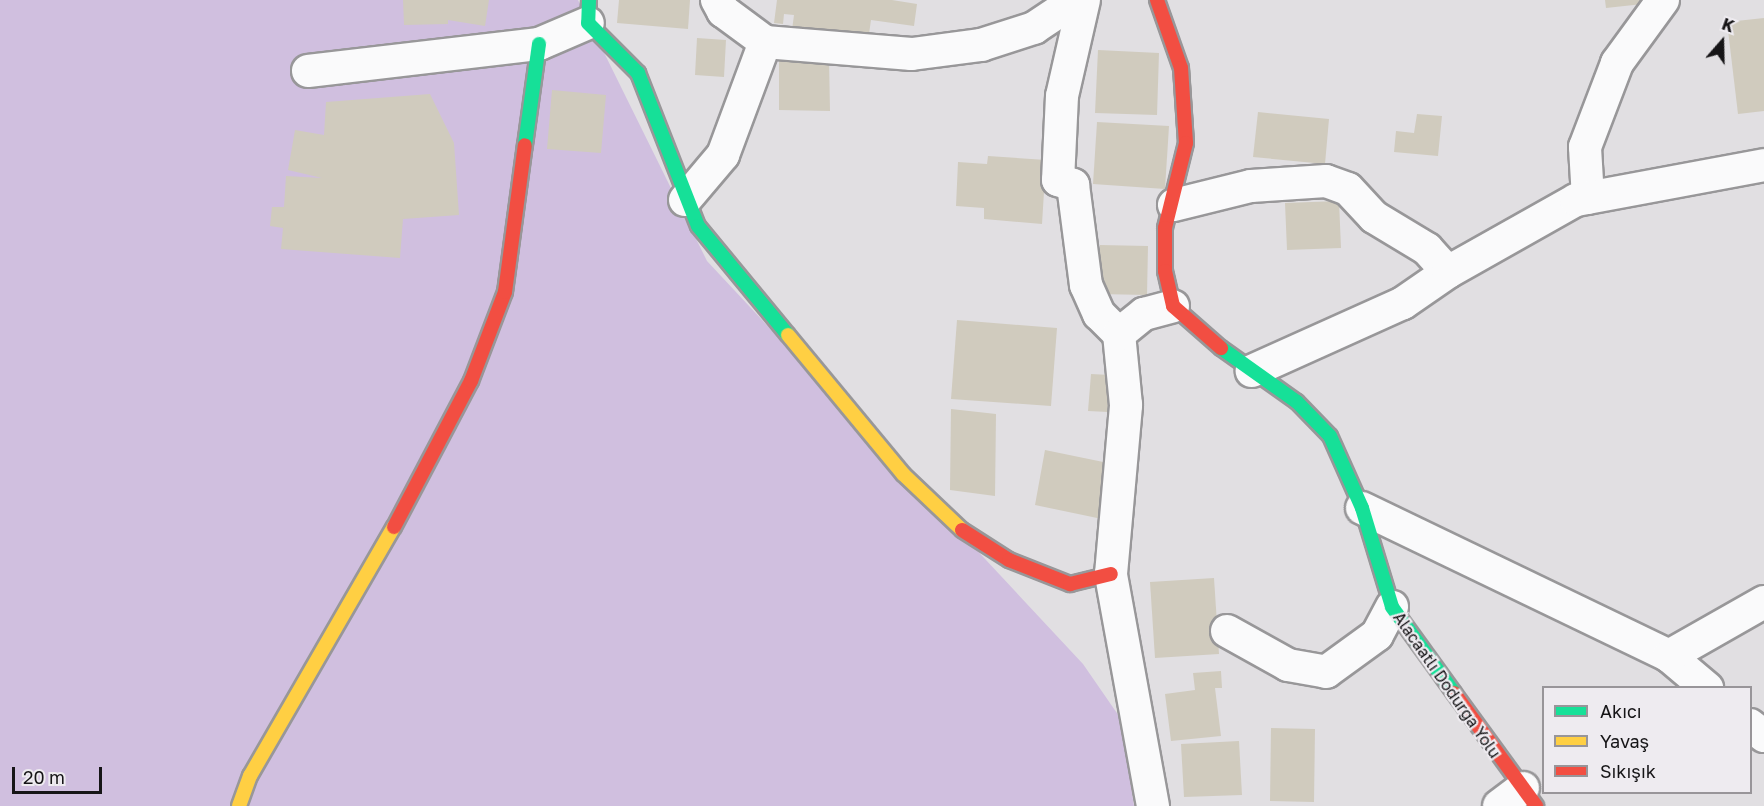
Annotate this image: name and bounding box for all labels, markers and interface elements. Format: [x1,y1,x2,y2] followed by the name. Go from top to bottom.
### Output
[1692,12,1752,72] north arrow
[1719,14,1737,36] text: K
[1389,608,1505,762] street label: Alacaatlı Dodurga Yolu
[1542,686,1752,794] legend
[1600,700,1642,722] text: Akıcı
[1600,730,1649,752] text: Yavaş
[15,755,105,793] scale bar
[1600,760,1656,782] text: Sıkışık
[23,766,65,788] text: 20 m

